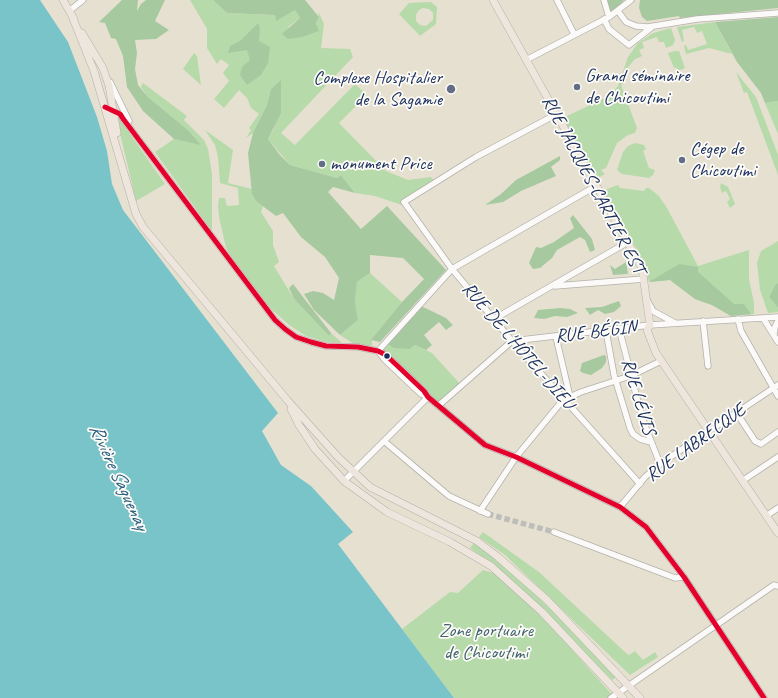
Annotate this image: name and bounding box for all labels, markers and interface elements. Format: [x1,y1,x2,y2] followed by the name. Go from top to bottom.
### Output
[585,65,689,109] place label: Grand séminaire de Chicoutimi
[313,67,442,111] place label: Complexe Hospitalier de la Sagamie
[572,82,582,92] marker: Grand séminaire de Chicoutimi
[445,83,457,95] marker: Complexe Hospitalier de la Sagamie
[536,92,650,278] street label: RUE JACQUES-CARTIER EST
[690,138,756,182] place label: Cégep de Chicoutimi
[330,153,432,175] place label: monument Price
[677,155,687,165] marker: Cégep de Chicoutimi
[317,159,327,169] marker: monument Price
[457,278,579,414] street label: RUE DE L'HÔTEL-DIEU
[554,316,638,348] street label: RUE BÉGIN
[382,351,392,361] unlabelled marker
[616,356,660,438] street label: RUE LÉVIS
[642,399,750,487] street label: RUE LABRECQUE
[83,420,153,534] water label: Rivière Saguenay
[439,620,533,664] park label: Zone portuaire de Chicoutimi

